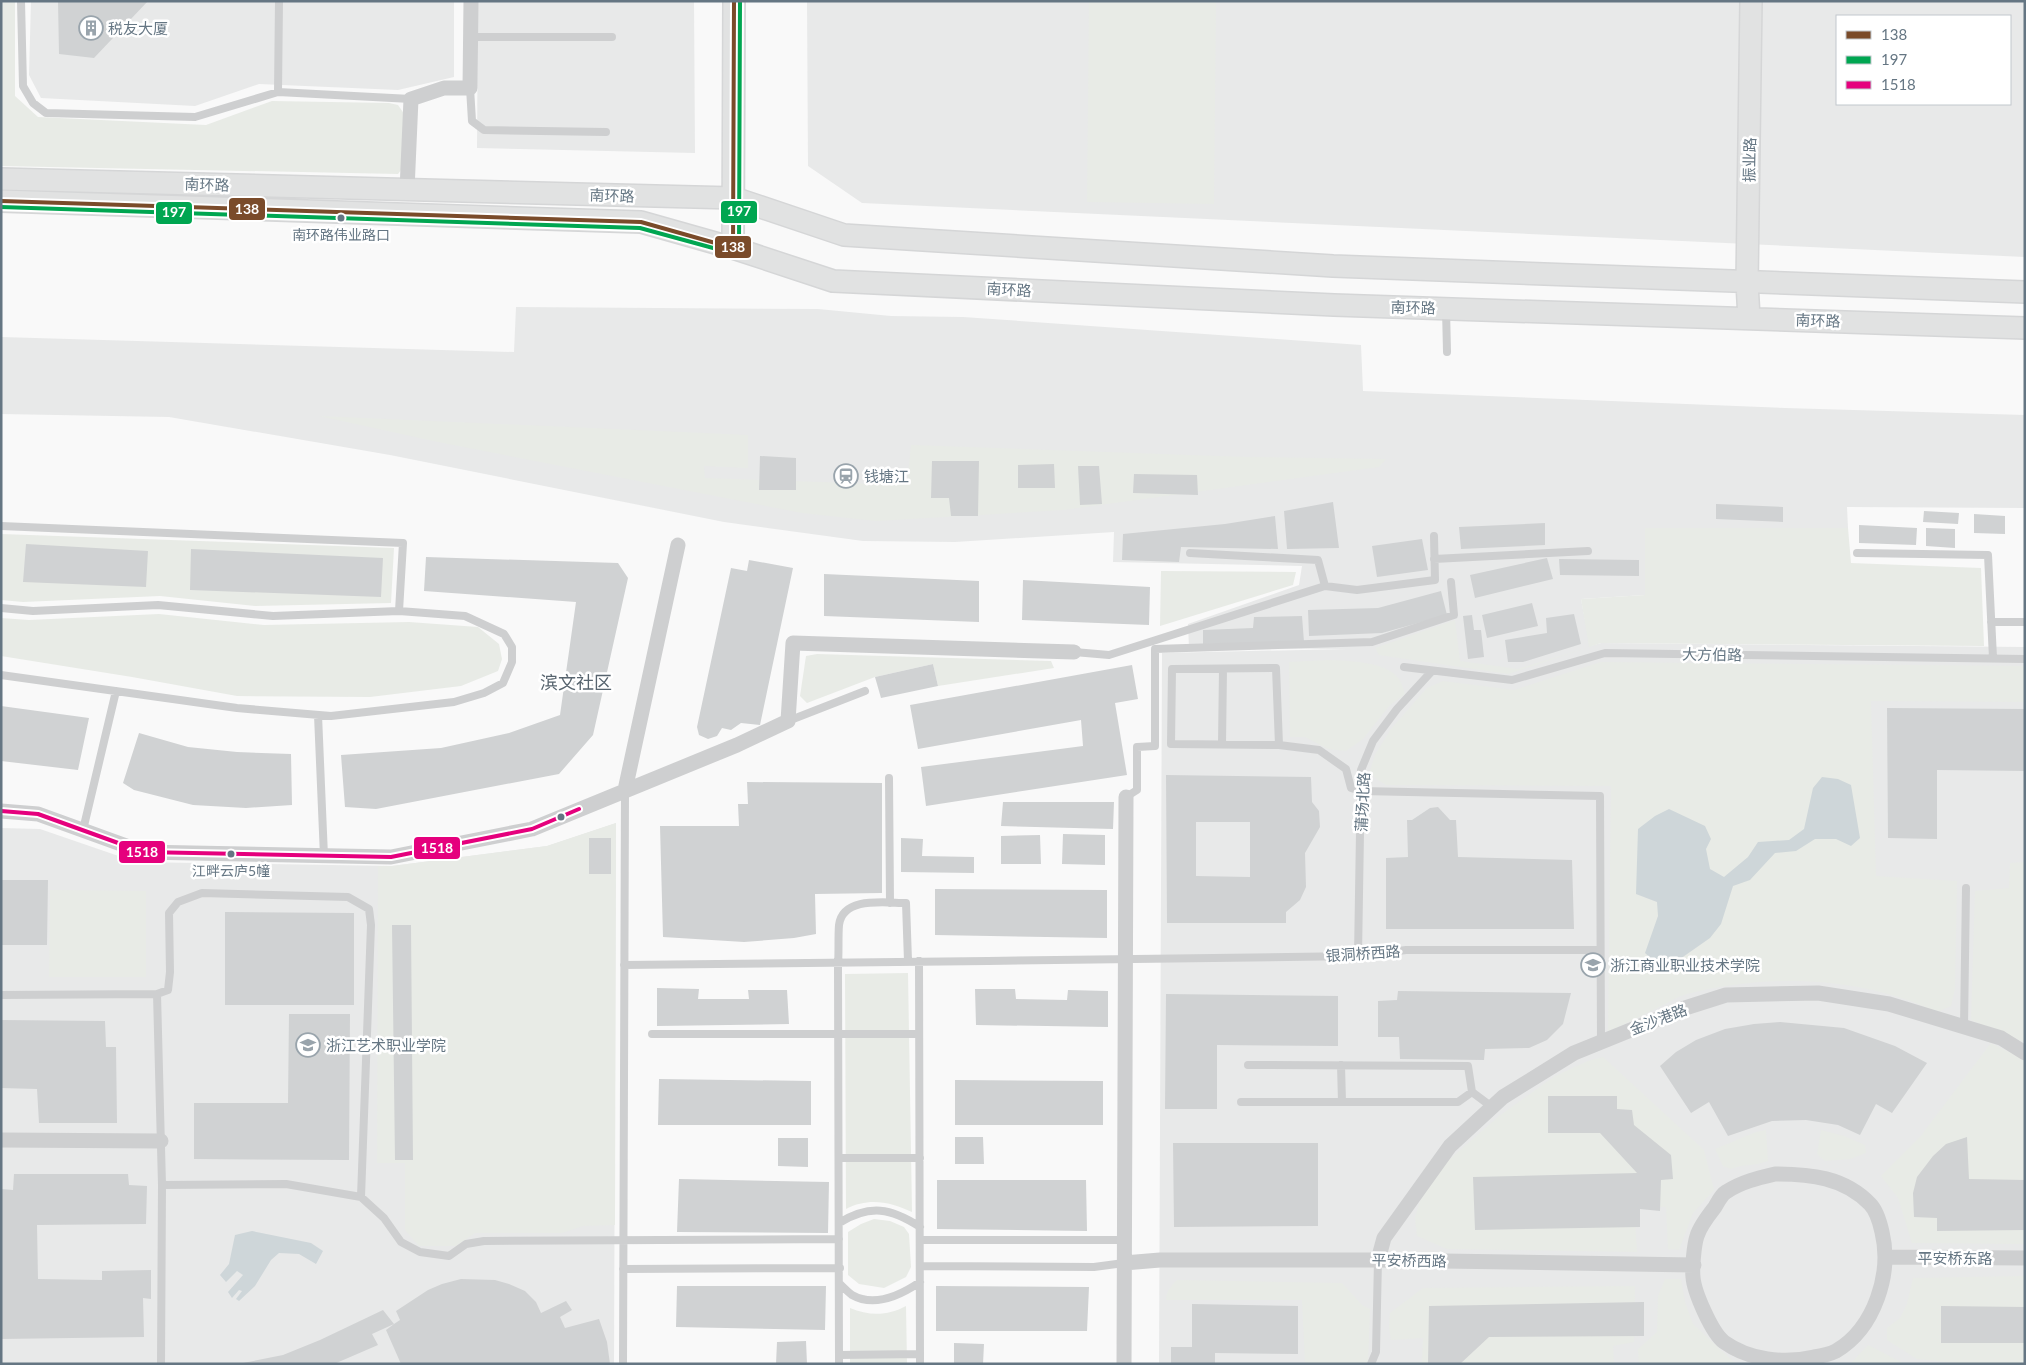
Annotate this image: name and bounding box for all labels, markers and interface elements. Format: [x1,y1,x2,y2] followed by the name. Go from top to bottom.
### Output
[78,15,104,41] building icon: 税友大厦
[1836,15,2011,105] legend
[108,19,168,37] place label: 税友大厦
[1881,25,1907,43] text: 138
[1881,50,1907,68] text: 197
[1881,75,1916,93] text: 1518
[1740,137,1758,183] street label: 振业路
[184,174,230,194] street label: 南环路
[589,185,635,205] street label: 南环路
[228,197,266,221] line badge: 138
[235,200,259,217] text: 138
[720,200,758,224] line badge: 197
[155,201,193,225] line badge: 197
[727,202,751,219] text: 197
[162,203,186,220] text: 197
[336,213,346,223] marker: 南环路伟业路口
[292,226,390,243] place label: 南环路伟业路口
[714,235,752,259] line badge: 138
[721,238,745,255] text: 138
[986,279,1032,299] street label: 南环路
[1390,298,1436,316] street label: 南环路
[1795,310,1841,330] street label: 南环路
[833,463,859,489] station icon: 钱塘江
[864,467,909,485] place label: 钱塘江
[1682,644,1742,664] street label: 大方伯路
[540,671,612,693] district label: 滨文社区
[1351,772,1373,832] street label: 蒲场北路
[556,812,566,822] unlabelled marker
[413,836,461,860] line badge: 1518
[421,839,453,856] text: 1518
[118,840,166,864] line badge: 1518
[126,843,158,860] text: 1518
[226,849,236,859] marker: 江畔云庐5幢
[192,862,270,879] place label: 江畔云庐5幢
[1325,941,1401,965] street label: 银洞桥西路
[1580,952,1606,978] school or university icon: 浙江商业职业技术学院
[1610,956,1760,974] place label: 浙江商业职业技术学院
[1627,1000,1689,1038] street label: 金沙港路
[295,1032,321,1058] school or university icon: 浙江艺术职业学院
[326,1036,446,1054] place label: 浙江艺术职业学院
[1917,1249,1993,1267] street label: 平安桥东路
[1371,1250,1447,1270] street label: 平安桥西路

